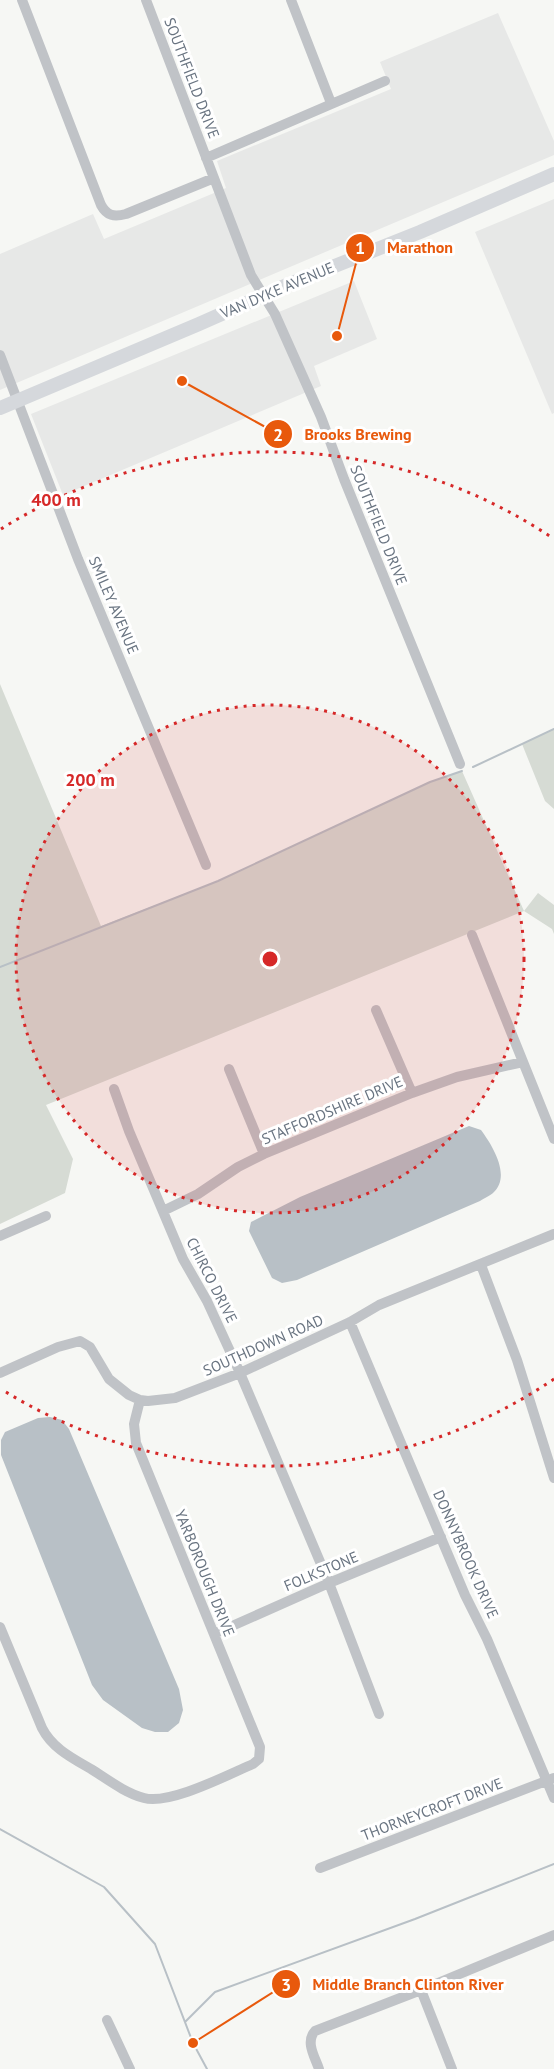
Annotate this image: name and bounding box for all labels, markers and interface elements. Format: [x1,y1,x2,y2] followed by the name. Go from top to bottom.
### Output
[160,15,224,141] street label: SOUTHFIELD DRIVE
[345,231,464,265] callout: Marathon
[355,236,365,259] text: 1
[387,237,453,257] text: Marathon
[216,258,337,323] street label: VAN DYKE AVENUE
[263,417,424,451] callout: Brooks Brewing
[273,423,283,446] text: 2
[304,424,412,444] text: Brooks Brewing
[346,462,412,588] street label: SOUTHFIELD DRIVE
[31,488,81,511] text: 400 m
[85,553,143,657] street label: SMILEY AVENUE
[65,768,115,791] text: 200 m
[260,949,280,969] centre of rings
[259,1072,405,1148] street label: STAFFORDSHIRE DRIVE
[182,1234,242,1326] street label: CHIRCO DRIVE
[200,1310,326,1380] street label: SOUTHDOWN ROAD
[429,1487,503,1621] street label: DONNYBROOK DRIVE
[171,1507,239,1639] street label: YARBOROUGH DRIVE
[281,1547,361,1595] street label: FOLKSTONE
[359,1773,505,1845] street label: THORNEYCROFT DRIVE
[271,1967,516,2001] callout: Middle Branch Clinton River
[281,1973,291,1996] text: 3
[312,1974,504,1994] text: Middle Branch Clinton River

